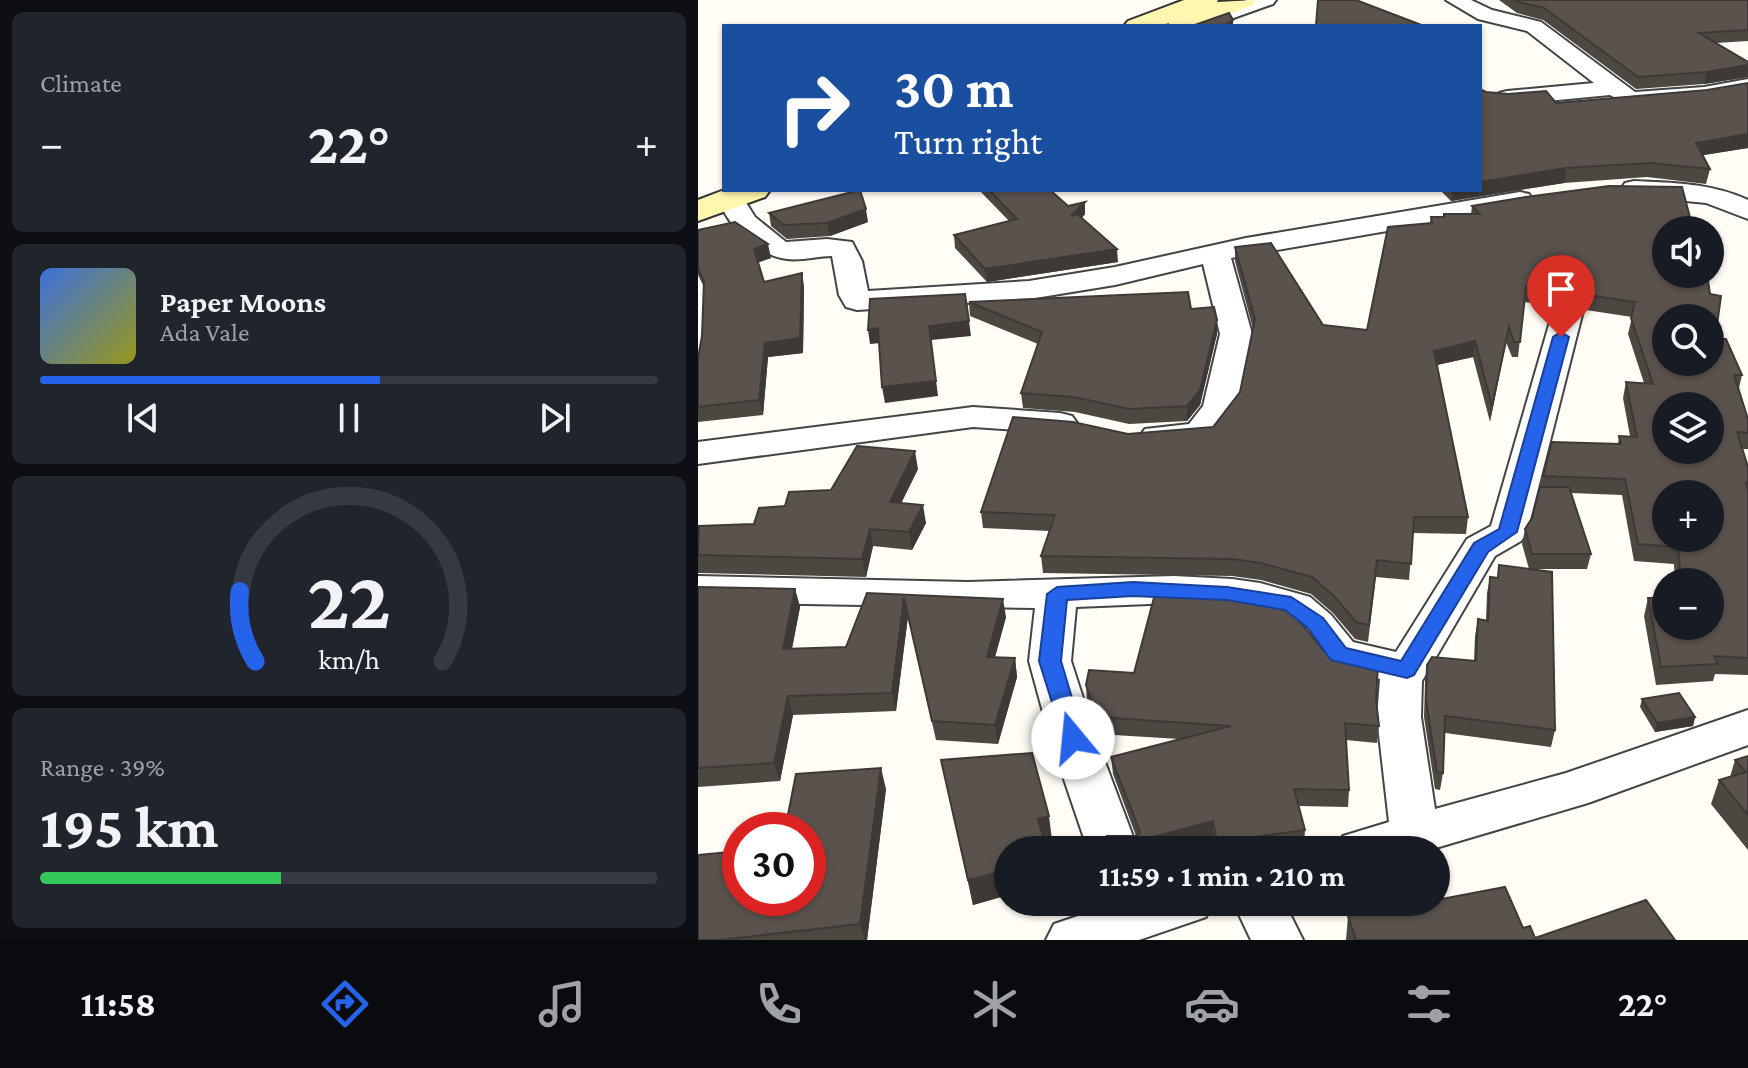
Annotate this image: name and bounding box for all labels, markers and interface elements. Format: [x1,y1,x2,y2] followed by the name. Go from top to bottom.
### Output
[762,56,866,160] icon: right
[894,57,1014,119] text: 30 m
[40,69,122,98] text: Climate
[308,109,390,176] text: 22°
[40,119,63,167] text: −
[635,119,658,167] text: +
[894,122,1042,162] text: Turn right
[1652,216,1724,640] map controls
[1652,216,1724,288] button: sound
[1527,255,1595,337] pin
[1539,267,1583,311] icon: arrive
[160,285,326,318] text: Paper Moons
[1652,304,1724,376] button: search
[160,318,249,347] text: Ada Vale
[1652,392,1724,464] button: layers
[121,396,165,440] icon: previous
[327,396,371,440] icon: pause
[533,396,577,440] icon: next
[1652,480,1724,552] button: +
[307,553,391,646] text: 22
[1652,568,1724,640] button: −
[318,643,380,675] text: km/h
[1031,696,1115,780] position arrow
[40,753,165,782] text: Range · 39%
[40,793,219,860] text: 195 km
[722,812,826,916] speed limit sign: 30
[1099,859,1345,892] text: 11:59 · 1 min · 210 m
[317,976,373,1032] icon: directions
[534,976,590,1032] icon: music
[751,976,807,1032] icon: phone
[967,976,1023,1032] icon: climate
[1184,976,1240,1032] icon: car
[1401,976,1457,1032] icon: filters
[80,984,156,1024] text: 11:58
[1618,984,1668,1024] text: 22°

